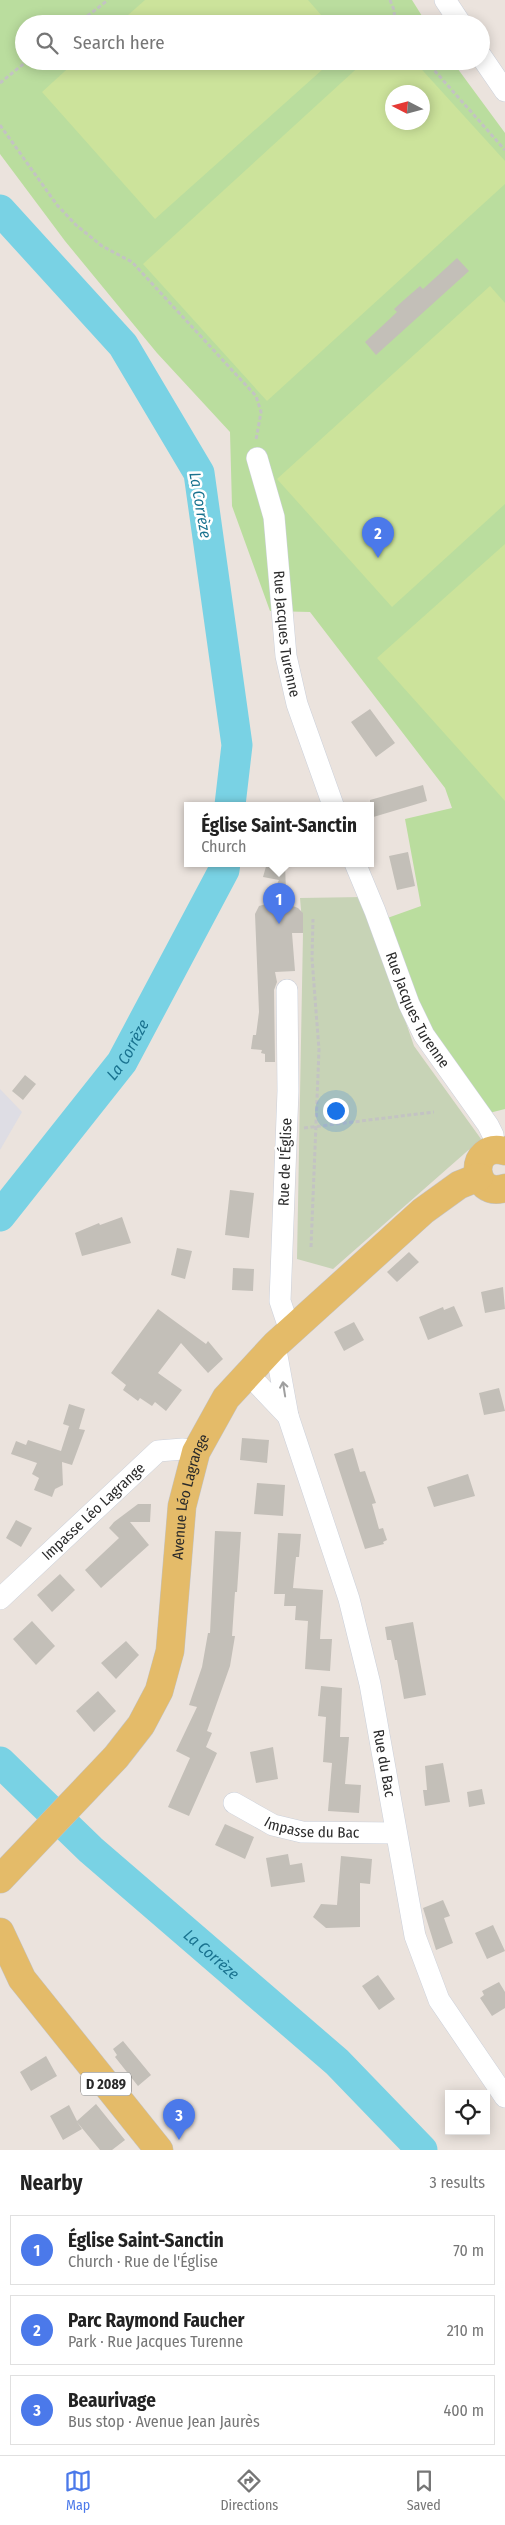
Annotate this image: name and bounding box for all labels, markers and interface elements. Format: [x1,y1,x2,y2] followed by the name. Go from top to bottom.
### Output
[15,15,490,70] search box
[33,29,61,57] icon: search
[73,31,165,54] text: Search here
[385,85,430,130] north arrow
[185,471,216,540] water label: La Corrèze
[362,517,394,558] pin: 2
[270,570,304,699] street label: Rue Jacques Turenne
[184,802,374,867] popup
[201,814,357,837] text: Église Saint-Sanctin
[201,837,246,856] text: Church
[263,883,295,924] pin: 1
[382,949,454,1071] street label: Rue Jacques Turenne
[103,1016,153,1084] water label: La Corrèze
[323,1098,349,1124] your location
[274,1118,296,1206] street label: Rue de l'Église
[278,1382,288,1398] one-way arrow
[169,1431,213,1560] street label: Avenue Léo Lagrange
[38,1459,149,1564] street label: Impasse Léo Lagrange
[369,1728,399,1799] street label: Rue du Bac
[261,1813,360,1842] street label: Impasse du Bac
[180,1925,243,1984] water label: La Corrèze
[81,2072,131,2096] road number: D 2089
[445,2090,490,2135] map controls
[445,2090,490,2135] button: locate
[163,2099,195,2140] pin: 3
[20,2170,82,2196] text: Nearby
[429,2173,485,2192] text: 3 results
[68,2229,224,2252] text: Église Saint-Sanctin
[34,2241,40,2260] text: 1
[453,2241,484,2260] text: 70 m
[68,2252,218,2271] text: Church · Rue de l'Église
[68,2309,245,2332] text: Parc Raymond Faucher
[33,2321,41,2340] text: 2
[447,2321,484,2340] text: 210 m
[68,2332,243,2351] text: Park · Rue Jacques Turenne
[68,2389,156,2412] text: Beaurivage
[33,2401,41,2420] text: 3
[444,2401,484,2420] text: 400 m
[68,2412,260,2431] text: Bus stop · Avenue Jean Jaurès
[64,2467,92,2514] tab: Map
[220,2467,278,2514] tab: Directions
[407,2467,441,2514] tab: Saved

